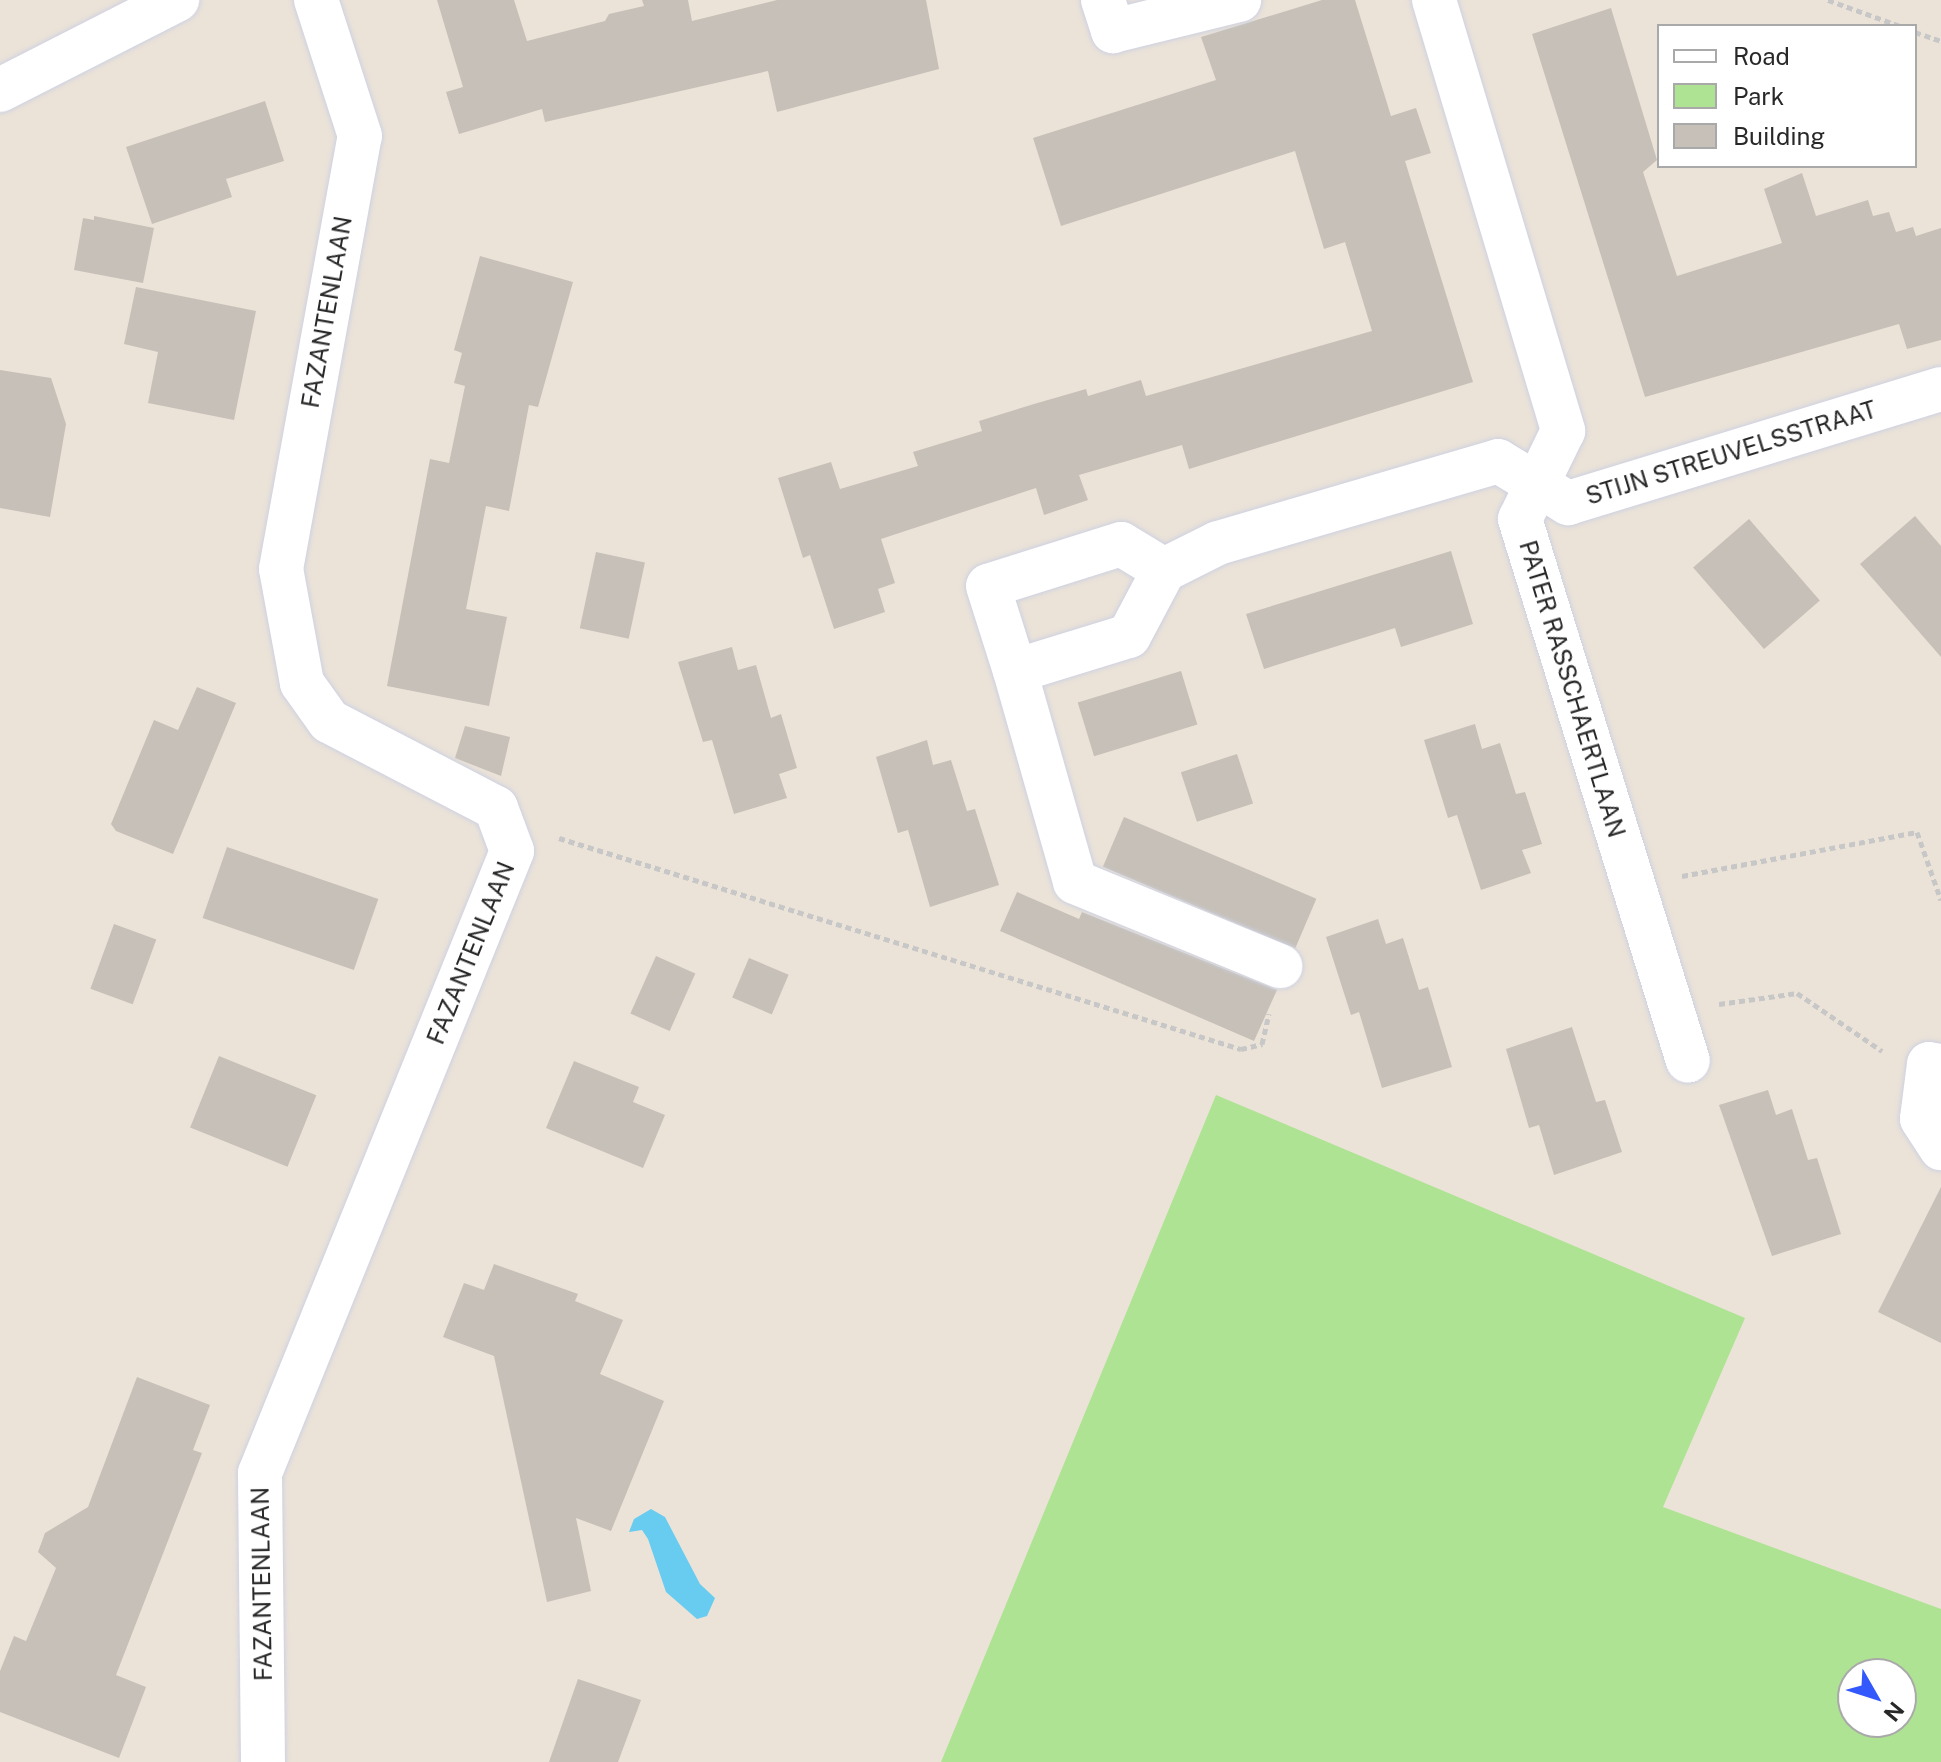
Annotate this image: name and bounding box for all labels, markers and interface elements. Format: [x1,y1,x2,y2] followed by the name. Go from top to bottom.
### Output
[1657,24,1917,168] legend
[1733,42,1790,70] text: Road
[1733,82,1784,110] text: Park
[1733,122,1825,150] text: Building
[296,214,358,410] street label: FAZANTENLAAN
[1582,395,1880,511] street label: STIJN STREUVELSSTRAAT
[1513,537,1631,841] street label: PATER RASSCHAERTLAAN
[421,857,521,1049] street label: FAZANTENLAAN
[246,1487,278,1681] street label: FAZANTENLAAN
[1837,1658,1917,1738] north arrow
[1879,1697,1910,1727] text: N

